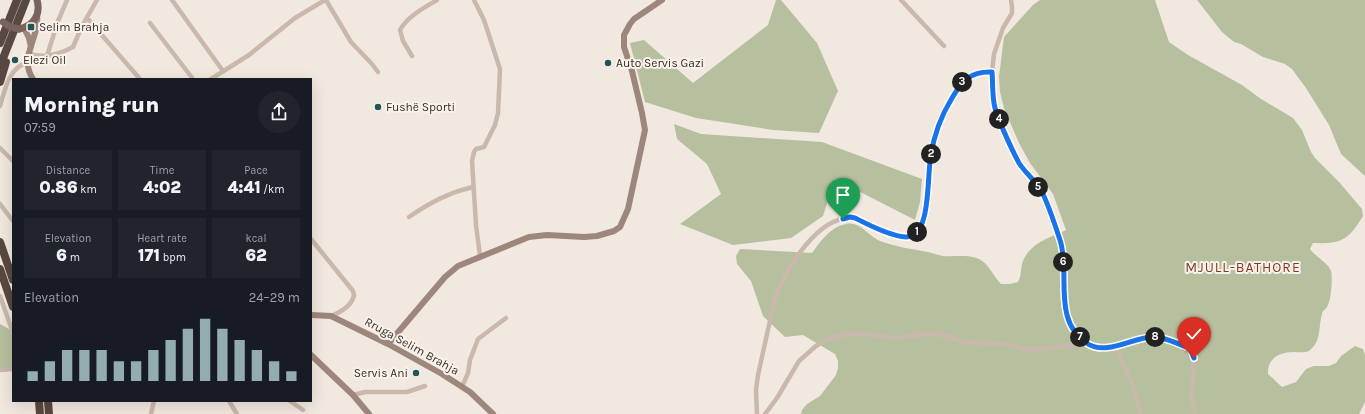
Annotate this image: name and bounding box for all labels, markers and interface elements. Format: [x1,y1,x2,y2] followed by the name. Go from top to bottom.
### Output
[39,20,109,34] place label: Selim Brahja
[26,22,36,32] marker: Selim Brahja
[23,53,66,67] place label: Elezi Oil
[10,55,20,65] marker: Elezi Oil
[616,56,704,70] place label: Auto Servis Gazi
[603,58,613,68] marker: Auto Servis Gazi
[952,72,972,92] pin: 3
[959,75,965,88] text: 3
[258,91,300,133] button: share
[24,92,159,118] text: Morning run
[386,100,455,114] place label: Fushë Sporti
[373,102,383,112] marker: Fushë Sporti
[989,109,1009,129] pin: 4
[996,112,1002,125] text: 4
[24,120,56,135] text: 07:59
[921,144,941,164] pin: 2
[928,147,934,160] text: 2
[46,164,90,177] text: Distance
[150,164,174,177] text: Time
[244,164,268,177] text: Pace
[39,177,78,197] text: 0.86
[143,177,181,197] text: 4:02
[227,177,261,197] text: 4:41
[1028,177,1048,197] pin: 5
[826,178,860,219] pin
[1035,180,1041,193] text: 5
[78,183,97,196] text: km
[261,183,285,196] text: /km
[832,184,854,206] icon: arrive
[907,222,927,242] pin: 1
[915,225,919,238] text: 1
[45,232,91,245] text: Elevation
[137,232,187,245] text: Heart rate
[245,232,267,245] text: kcal
[56,245,67,265] text: 6
[138,245,160,265] text: 171
[245,245,267,265] text: 62
[67,251,80,264] text: m
[160,251,186,264] text: bpm
[1053,252,1073,272] pin: 6
[1060,255,1066,268] text: 6
[1185,259,1301,276] district label: MJULL-BATHORE
[24,290,79,305] text: Elevation
[249,290,300,305] text: 24–29 m
[362,314,462,378] street label: Rruga Selim Brahja
[1177,317,1211,358] pin
[1183,323,1205,345] icon: check
[1070,327,1090,347] pin: 7
[1145,327,1165,347] pin: 8
[1077,330,1083,343] text: 7
[1151,330,1159,343] text: 8
[354,366,408,380] place label: Servis Ani
[411,368,421,378] marker: Servis Ani

